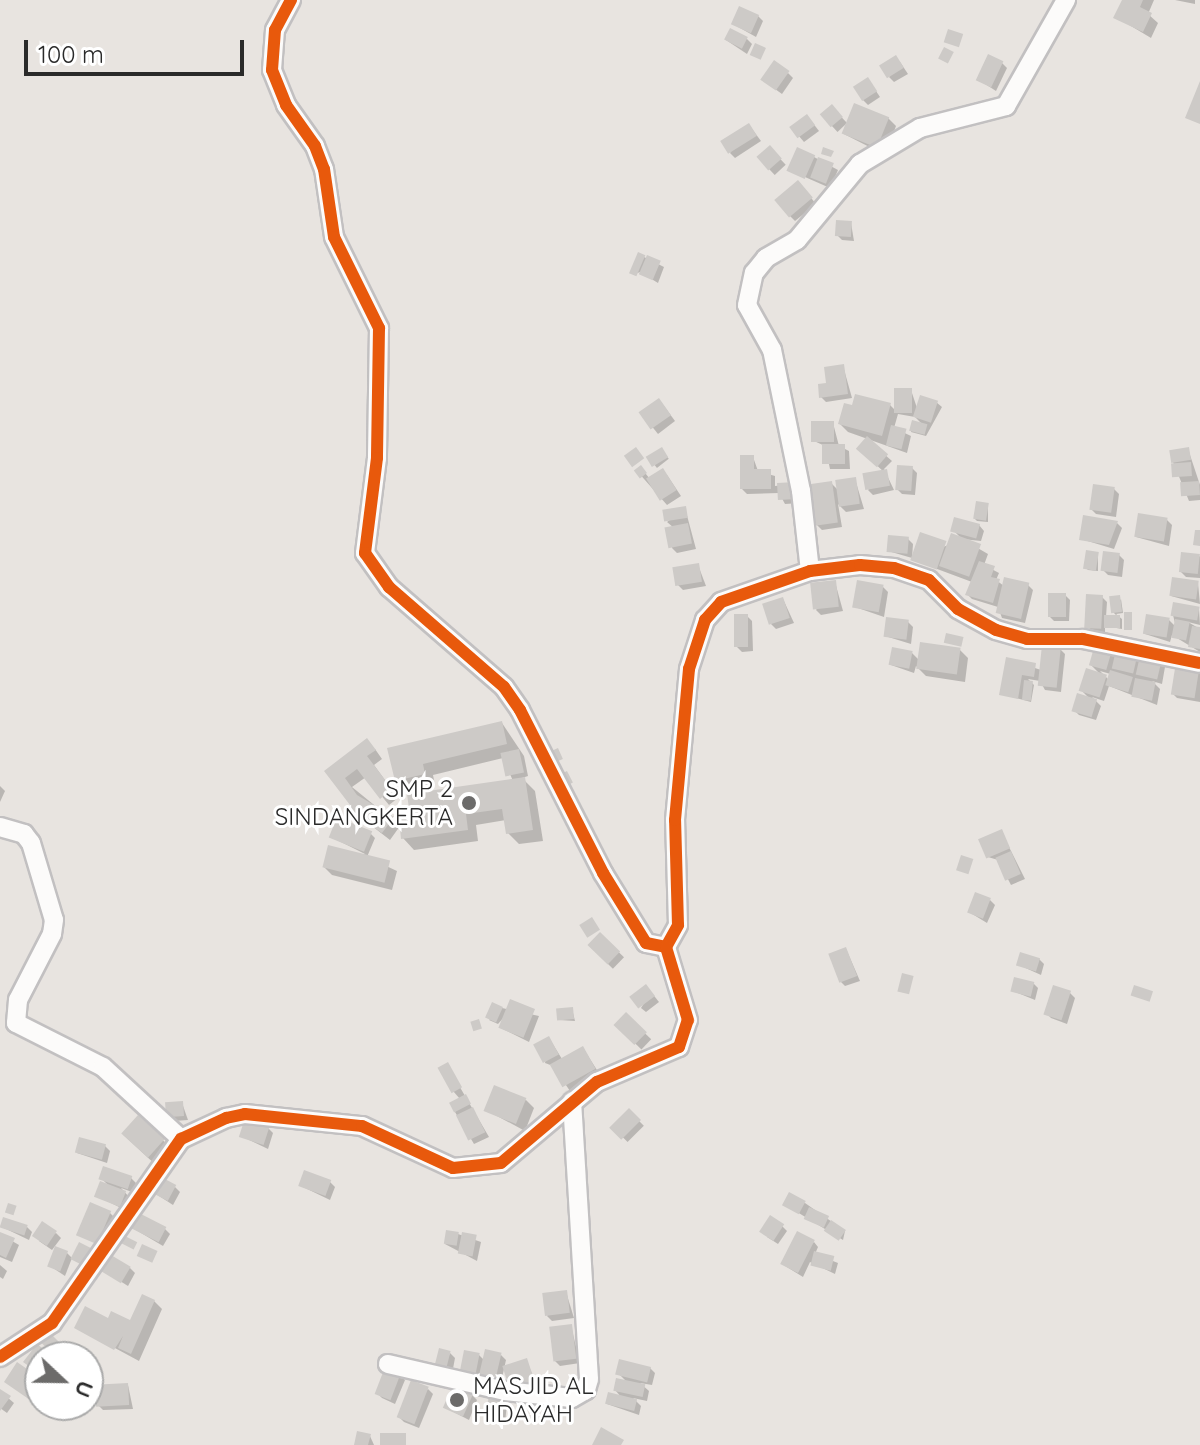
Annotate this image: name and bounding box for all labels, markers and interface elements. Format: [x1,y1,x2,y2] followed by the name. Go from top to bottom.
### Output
[28,24,248,74] scale bar
[38,39,104,69] text: 100 m
[275,775,453,831] place label: SMP 2 SINDANGKERTA
[460,794,478,812] marker: SMP 2 SINDANGKERTA
[24,1341,104,1421] north arrow
[473,1372,594,1428] place label: MASJID AL HIDAYAH
[69,1377,100,1402] text: U
[448,1391,466,1409] marker: MASJID AL HIDAYAH

